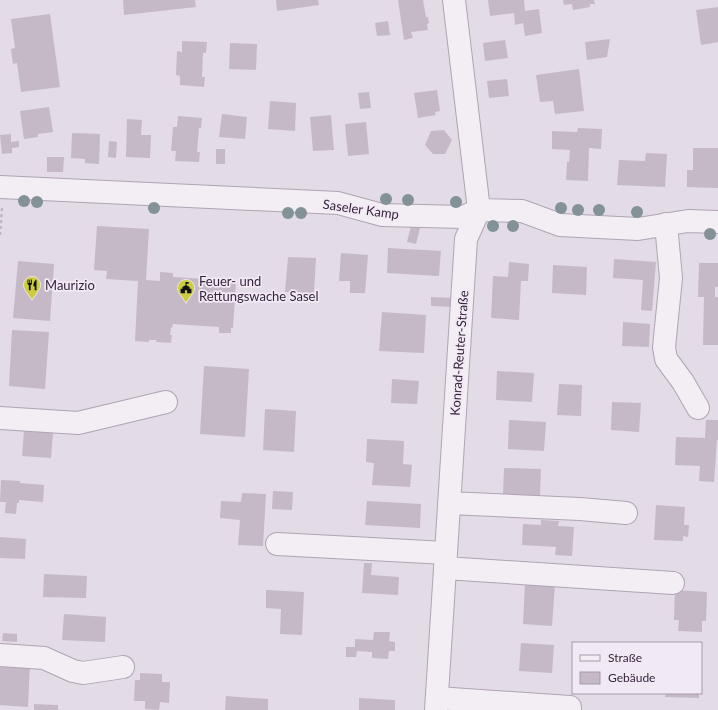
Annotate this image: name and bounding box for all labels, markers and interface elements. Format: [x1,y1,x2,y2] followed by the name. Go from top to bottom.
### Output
[322,196,400,222] street label: Saseler Kamp
[199,273,319,304] place label: Feuer- und Rettungswache Sasel
[22,275,42,300] restaurant icon: Maurizio
[45,277,95,293] place label: Maurizio
[176,278,196,303] public building icon: Feuer- und Rettungswache Sasel
[447,290,471,416] street label: Konrad-Reuter-Straße
[572,642,702,694] legend
[608,650,642,665] text: Straße
[608,670,655,685] text: Gebäude

